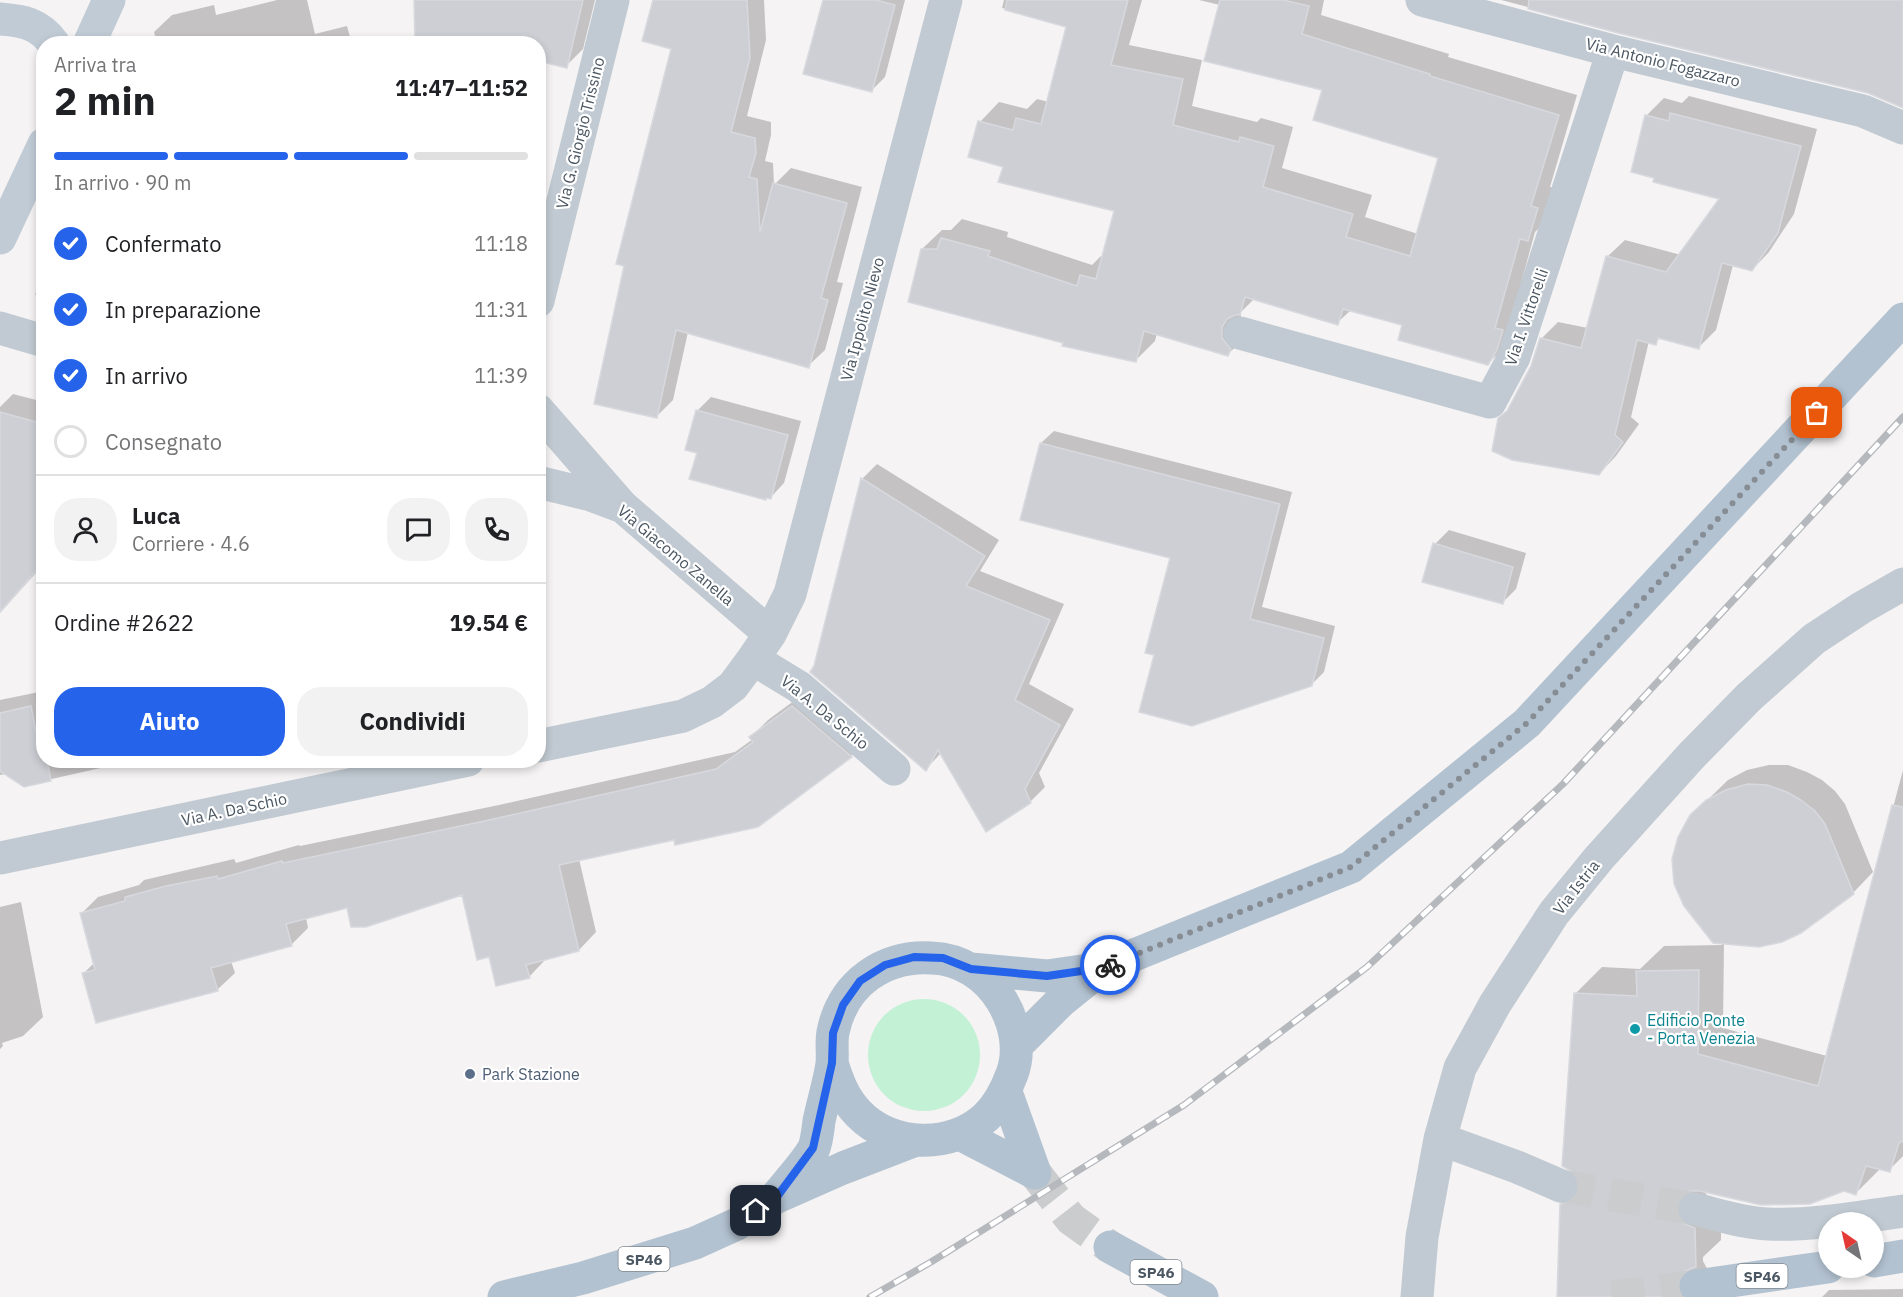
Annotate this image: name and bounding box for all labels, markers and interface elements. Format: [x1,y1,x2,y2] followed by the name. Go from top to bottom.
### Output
[1584,33,1742,91] street label: Via Antonio Fogazzaro
[54,51,137,78] text: Arriva tra
[551,55,609,211] street label: Via G. Giorgio Trissino
[395,73,528,102] text: 11:47–11:52
[54,75,156,126] text: 2 min
[54,169,191,196] text: In arrivo · 90 m
[54,227,87,260] icon: check
[105,229,222,258] text: Confermato
[474,230,528,257] text: 11:18
[836,255,888,383] street label: Via Ippolito Nievo
[1500,266,1552,368] street label: Via I. Vittorelli
[54,293,87,326] icon: check
[105,295,261,324] text: In preparazione
[474,296,528,323] text: 11:31
[54,359,87,392] icon: check
[105,361,188,390] text: In arrivo
[474,362,528,389] text: 11:39
[1791,387,1842,438] pin
[1800,396,1833,429] icon: bag
[105,427,222,456] text: Consegnato
[54,498,117,561] button: person
[387,498,450,561] button: chat
[465,498,528,561] button: phone
[614,500,739,610] street label: Via Giacomo Zanella
[132,501,181,530] text: Luca
[132,530,250,557] text: Corriere · 4.6
[54,608,194,637] text: Ordine #2622
[449,608,528,637] text: 19.54 €
[777,671,873,754] street label: Via A. Da Schio
[54,687,285,756] button: Aiuto
[297,687,528,756] button: Condividi
[180,788,289,830] street label: Via A. Da Schio
[1548,855,1604,918] street label: Via Istria
[1080,935,1140,995] courier
[1094,949,1127,982] icon: bike
[1647,1010,1756,1048] place label: Edificio Ponte - Porta Venezia
[1628,1022,1642,1036] marker: Edificio Ponte - Porta Venezia
[482,1064,580,1084] place label: Park Stazione
[463,1067,477,1081] marker: Park Stazione
[730,1185,781,1236] pin
[739,1194,772,1227] icon: home
[1818,1212,1884,1278] north arrow
[1818,1212,1884,1278] map controls
[618,1247,670,1271] road number: SP46
[1130,1260,1182,1284] road number: SP46
[1736,1264,1788,1288] road number: SP46

